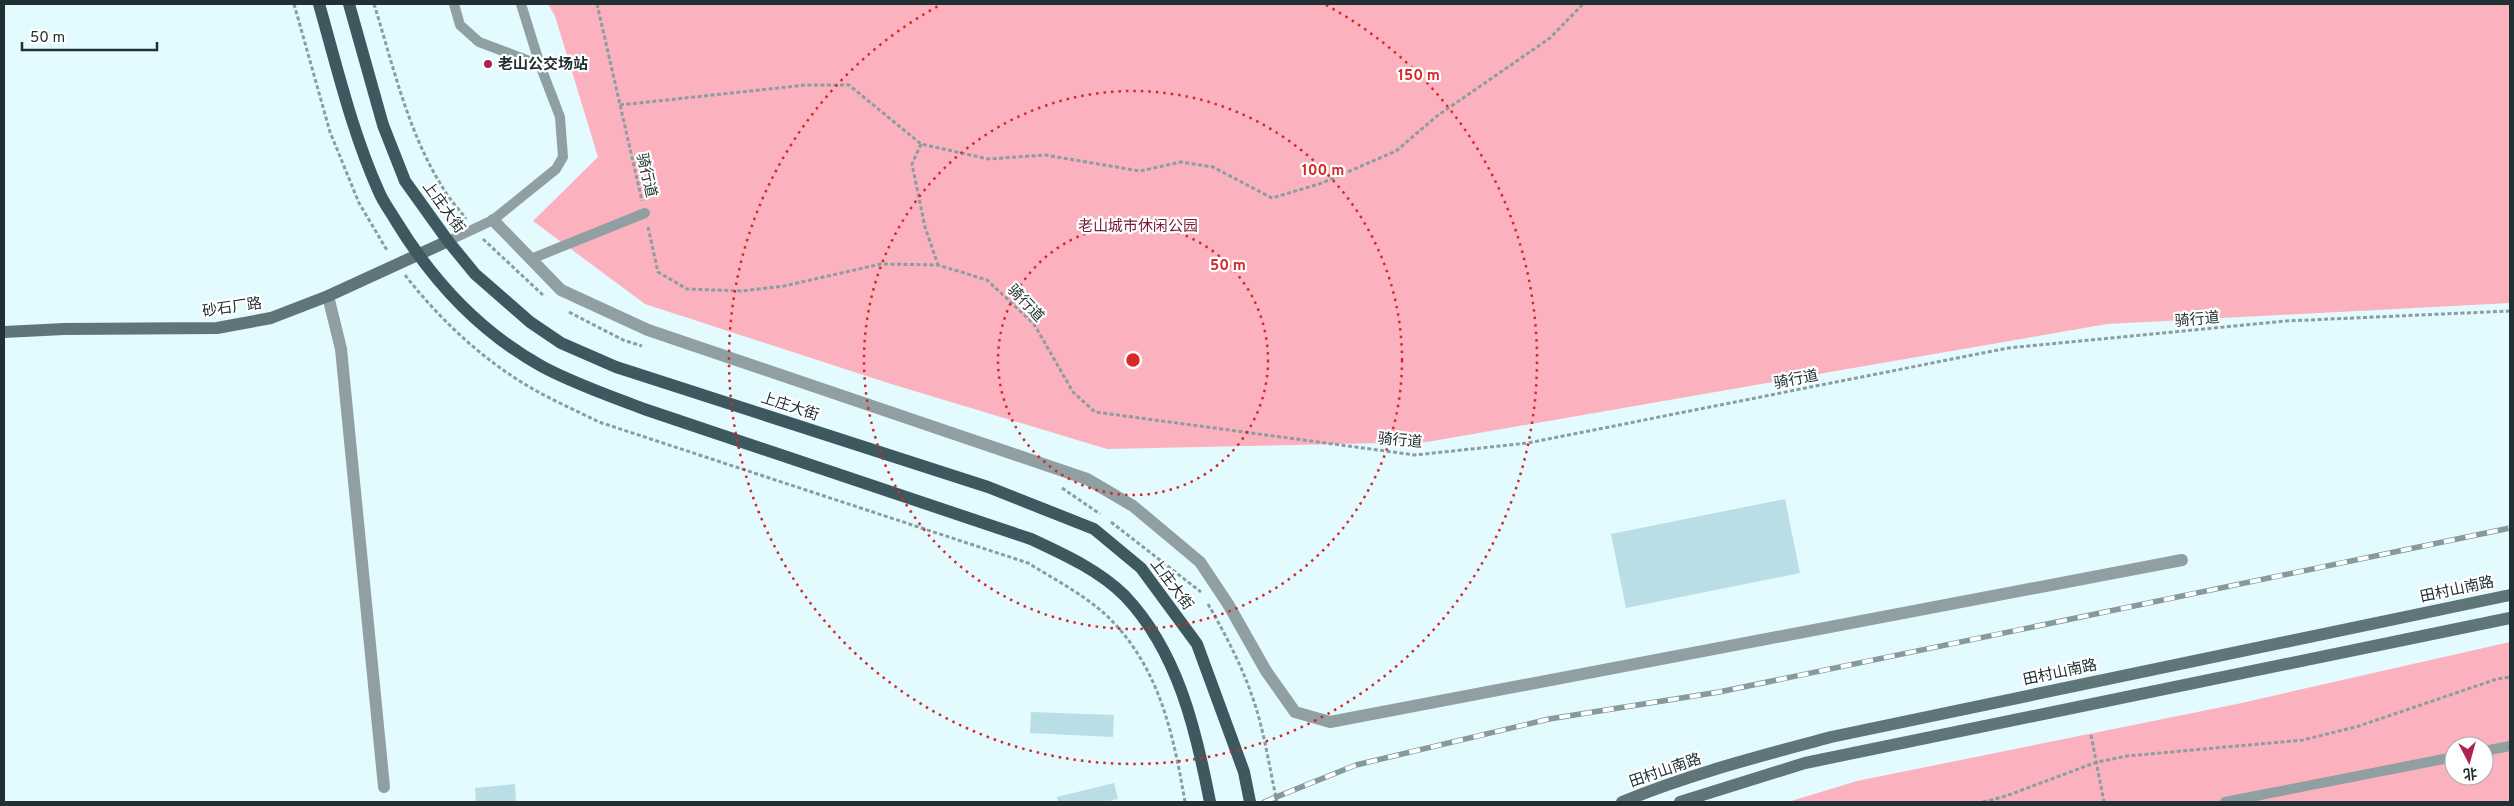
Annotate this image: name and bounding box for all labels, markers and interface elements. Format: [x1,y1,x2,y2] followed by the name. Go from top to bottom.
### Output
[22,20,158,52] scale bar
[30,29,65,48] text: 50 m
[498,56,588,75] place label: 老山公交场站
[482,58,494,70] marker: 老山公交场站
[1398,67,1440,86] text: 150 m
[631,151,660,199] street label: 骑行道
[1302,162,1344,181] text: 100 m
[417,178,468,238] street label: 上庄大街
[1078,217,1198,237] park label: 老山城市休闲公园
[1210,257,1246,276] text: 50 m
[1002,281,1047,327] street label: 骑行道
[201,295,263,322] street label: 砂石厂路
[2174,309,2220,332] street label: 骑行道
[1124,351,1142,369] centre of rings
[1772,367,1820,394] street label: 骑行道
[758,389,821,426] street label: 上庄大街
[1377,430,1423,453] street label: 骑行道
[1145,555,1196,615] street label: 上庄大街
[2418,572,2496,608] street label: 田村山南路
[2021,655,2099,691] street label: 田村山南路
[2444,736,2494,786] north arrow
[1627,749,1704,793] street label: 田村山南路
[2462,763,2478,782] text: 北

